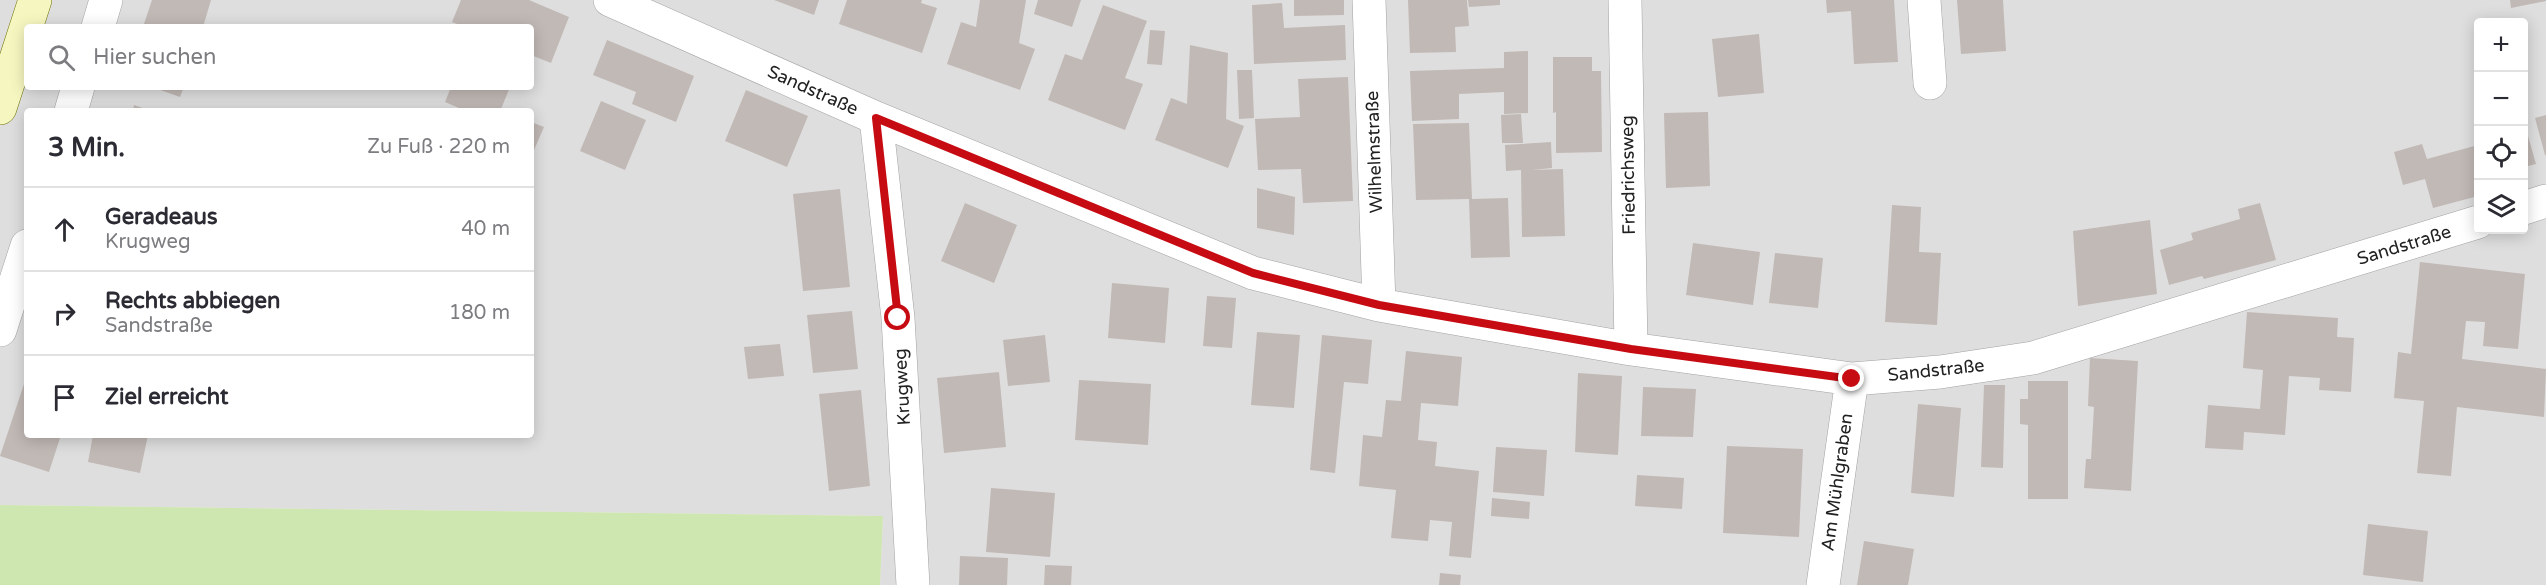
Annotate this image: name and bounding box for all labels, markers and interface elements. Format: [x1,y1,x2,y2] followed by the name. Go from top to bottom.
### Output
[2474,18,2528,234] map controls
[2474,18,2528,72] button: +
[24,24,534,90] search box
[45,41,78,74] icon: search
[93,44,216,70] text: Hier suchen
[764,60,862,120] street label: Sandstraße
[2474,72,2528,126] button: −
[1361,90,1387,214] street label: Wilhelmstraße
[1616,115,1640,235] street label: Friedrichsweg
[2474,126,2528,180] button: locate
[48,132,125,163] text: 3 Min.
[367,135,510,159] text: Zu Fuß · 220 m
[2474,180,2528,234] button: layers
[105,204,217,230] text: Geradeaus
[48,213,81,246] icon: ahead
[461,217,510,241] text: 40 m
[2354,220,2454,270] street label: Sandstraße
[105,230,191,254] text: Krugweg
[105,288,280,314] text: Rechts abbiegen
[48,297,81,330] icon: right
[449,301,510,325] text: 180 m
[884,304,910,330] route start
[105,314,213,338] text: Sandstraße
[889,348,915,426] street label: Krugweg
[1887,354,1985,386] street label: Sandstraße
[1838,365,1864,391] route end
[48,381,81,414] icon: arrive
[105,384,228,410] text: Ziel erreicht
[1816,412,1858,552] street label: Am Mühlgraben

